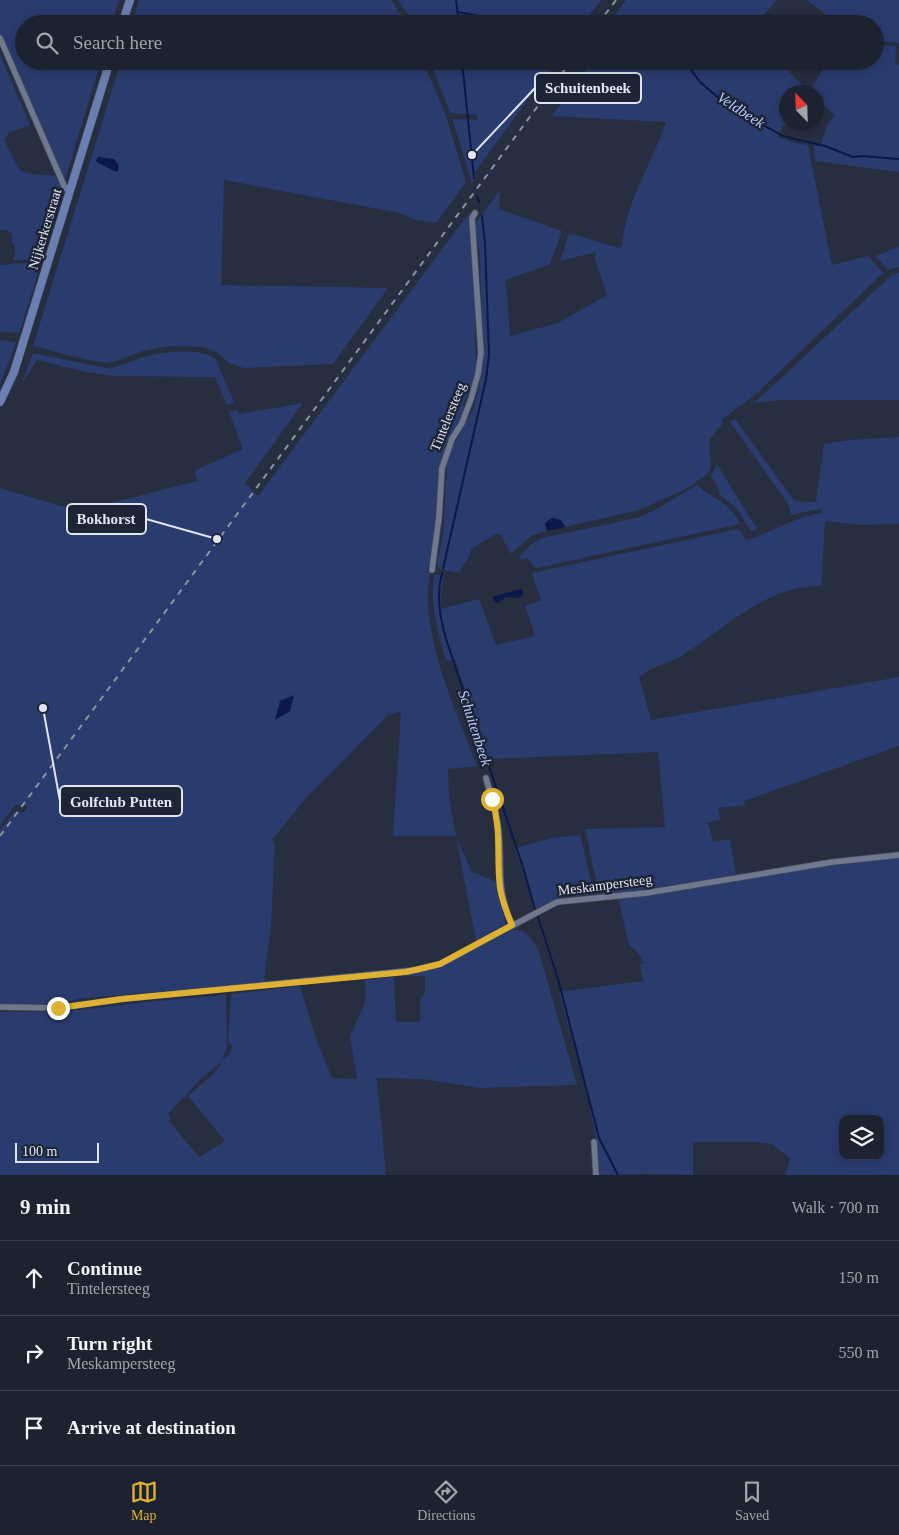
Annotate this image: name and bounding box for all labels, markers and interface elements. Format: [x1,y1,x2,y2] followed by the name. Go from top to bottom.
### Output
[15,15,884,70] search box
[33,29,61,57] icon: search
[73,32,162,53] text: Search here
[535,73,641,103] callout: Schuitenbeek
[545,80,632,96] text: Schuitenbeek
[779,85,824,130] north arrow
[714,89,768,131] water label: Veldbeek
[26,187,64,271] street label: Nijkerkerstraat
[427,381,469,453] street label: Tintelersteeg
[67,504,146,534] callout: Bokhorst
[76,511,136,527] text: Bokhorst
[455,688,495,768] water label: Schuitenbeek
[60,786,182,816] callout: Golfclub Putten
[481,788,504,811] route start
[70,794,173,810] text: Golfclub Putten
[557,872,653,898] street label: Meskampersteeg
[47,997,70,1020] route end
[839,1115,884,1160] map controls
[839,1115,884,1160] button: layers
[15,1140,99,1163] scale bar
[22,1144,57,1159] text: 100 m
[20,1195,71,1219] text: 9 min
[792,1199,879,1216] text: Walk · 700 m
[67,1258,142,1279] text: Continue
[20,1264,48,1292] icon: ahead
[839,1269,879,1286] text: 150 m
[67,1280,150,1297] text: Tintelersteeg
[67,1333,152,1354] text: Turn right
[20,1339,48,1367] icon: right
[839,1344,879,1361] text: 550 m
[67,1355,175,1372] text: Meskampersteeg
[20,1414,48,1442] icon: arrive
[67,1417,236,1438] text: Arrive at destination
[130,1478,158,1524] tab: Map
[417,1478,476,1524] tab: Directions
[735,1478,769,1524] tab: Saved

